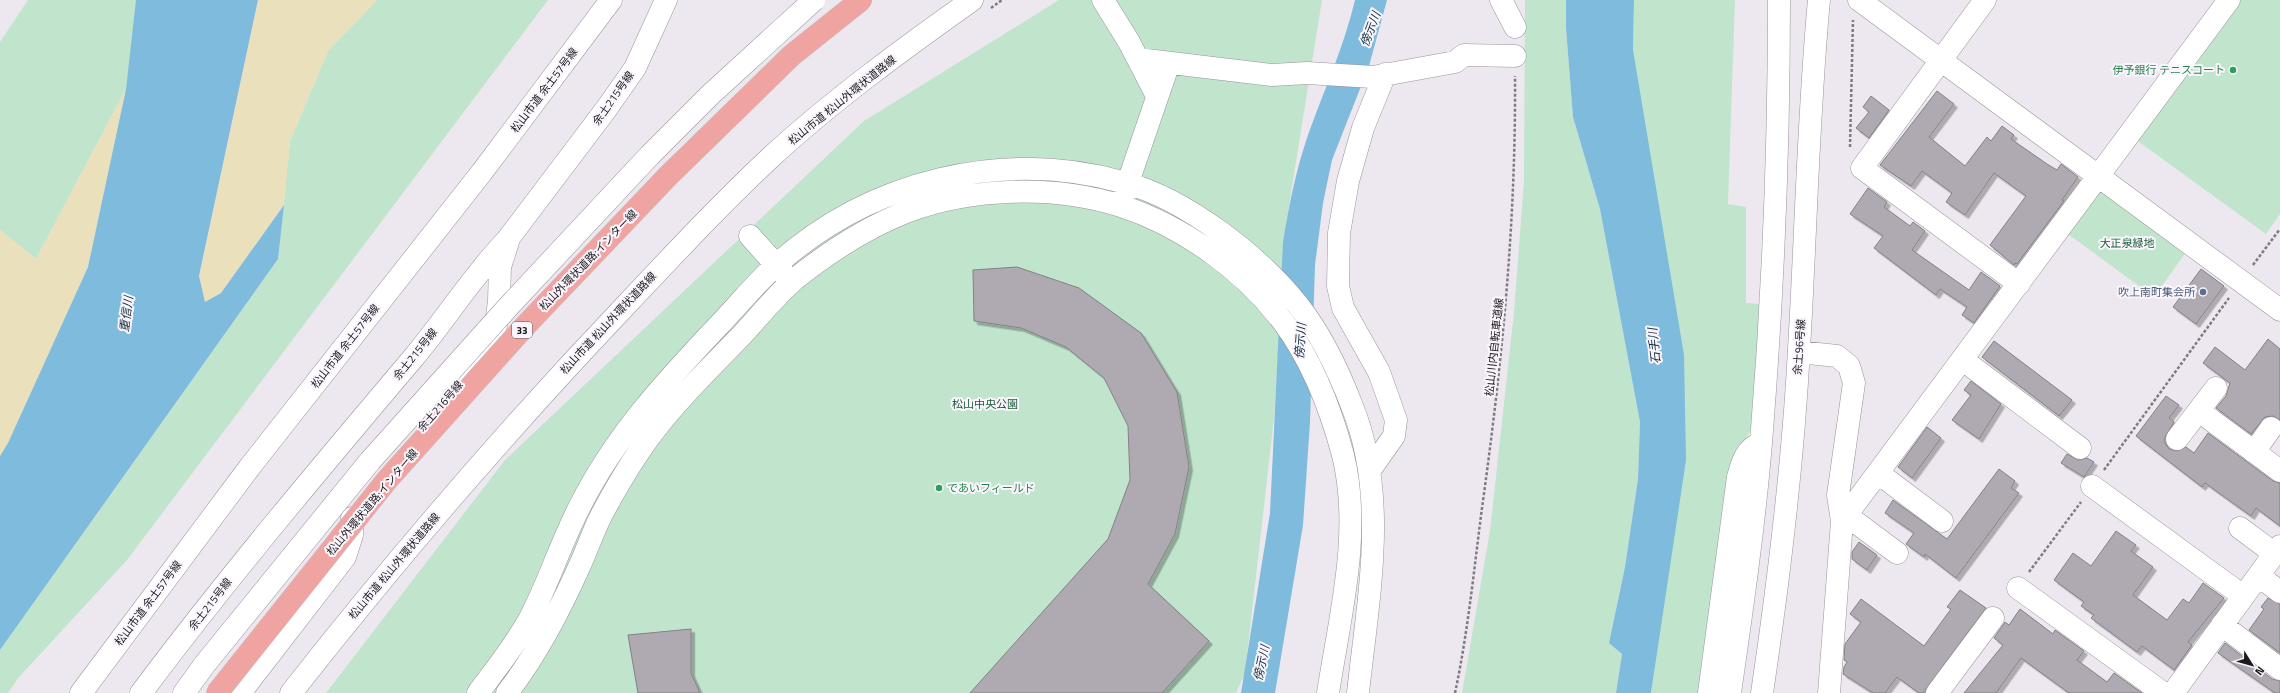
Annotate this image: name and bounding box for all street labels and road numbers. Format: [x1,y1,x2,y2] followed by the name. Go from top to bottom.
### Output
[507,44,581,136] street label: 松山市道 余土57号線
[785,51,899,149] street label: 松山市道 松山外環状道路線
[589,68,637,128] street label: 余土215号線
[535,206,641,314] street label: 松山外環状道路;インター線
[556,268,660,378] street label: 松山市道 松山外環状道路線
[1481,297,1507,397] street label: 松山川内自転車道線
[307,301,383,391] street label: 松山市道 余土57号線
[1789,318,1809,376] street label: 余土96号線
[512,322,532,338] road number: 33
[389,325,441,383] street label: 余土215号線
[413,377,467,435] street label: 余土216号線
[323,445,421,559] street label: 松山外環状道路;インター線
[345,509,443,623] street label: 松山市道 松山外環状道路線
[111,557,185,649] street label: 松山市道 余土57号線
[184,574,236,634] street label: 余土215号線

